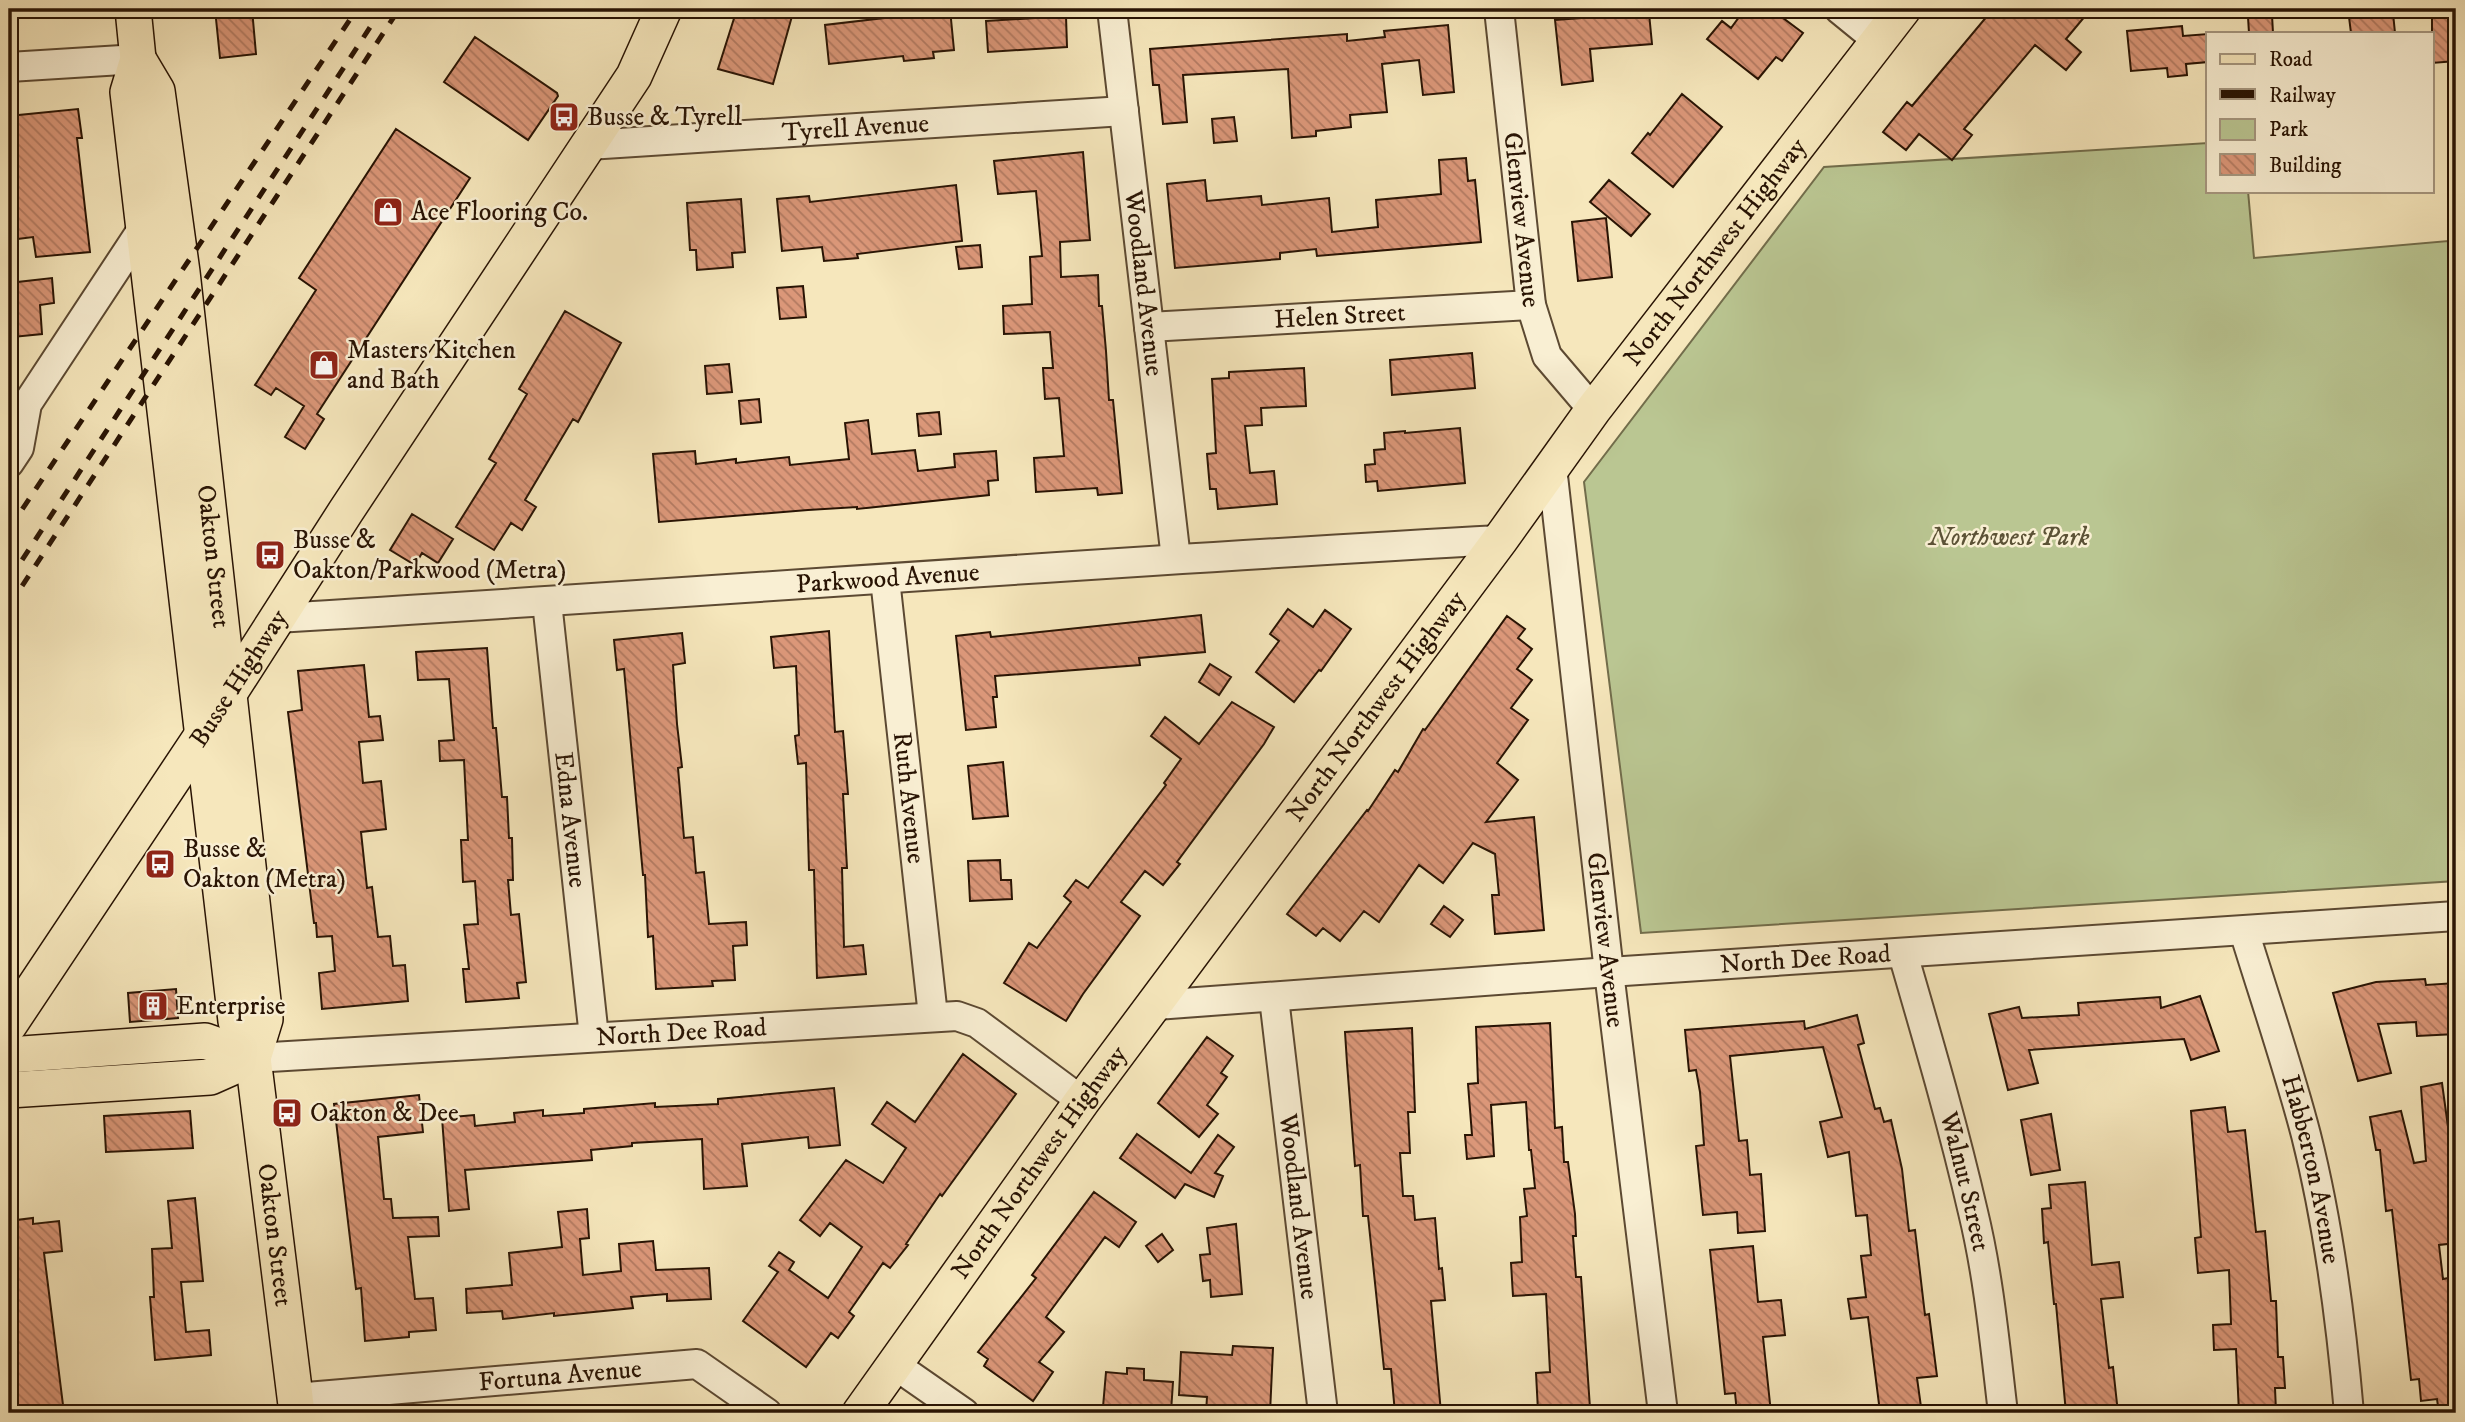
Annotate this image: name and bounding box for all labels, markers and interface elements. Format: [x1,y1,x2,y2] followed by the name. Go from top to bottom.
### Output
[2206,32,2434,192] legend
[2269,47,2313,73] text: Road
[2269,83,2337,109] text: Railway
[547,100,581,134] bus stop icon: Busse & Tyrell
[587,101,742,134] place label: Busse & Tyrell
[781,107,930,149] street label: Tyrell Avenue
[2269,117,2309,143] text: Park
[1496,130,1548,309] street label: Glenview Avenue
[1616,131,1814,373] street label: North Northwest Highway
[2269,153,2342,179] text: Building
[1117,187,1171,378] street label: Woodland Avenue
[371,195,405,229] shop icon: Ace Flooring Co.
[411,196,588,229] place label: Ace Flooring Co.
[1273,296,1406,336] street label: Helen Street
[347,334,516,397] place label: Masters Kitchen and Bath
[307,348,341,382] shop icon: Masters Kitchen and Bath
[189,483,238,630] street label: Oakton Street
[1927,521,2089,554] park label: Northwest Park
[293,524,566,587] place label: Busse & Oakton/Parkwood (Metra)
[253,538,287,572] bus stop icon: Busse & Oakton/Parkwood (Metra)
[795,556,981,601] street label: Parkwood Avenue
[1279,584,1473,829] street label: North Northwest Highway
[182,603,295,753] street label: Busse Highway
[885,730,933,865] street label: Ruth Avenue
[547,750,594,889] street label: Edna Avenue
[183,833,346,896] place label: Busse & Oakton (Metra)
[143,847,177,881] bus stop icon: Busse & Oakton (Metra)
[1579,851,1632,1030] street label: Glenview Avenue
[1719,937,1892,981] street label: North Dee Road
[136,989,170,1023] building icon: Enterprise
[176,990,285,1023] place label: Enterprise
[595,1011,768,1054] street label: North Dee Road
[944,1038,1135,1286] street label: North Northwest Highway
[2274,1071,2348,1266] street label: Habberton Avenue
[270,1096,304,1130] bus stop icon: Oakton & Dee
[310,1097,459,1130] place label: Oakton & Dee
[1932,1107,1998,1254] street label: Walnut Street
[1271,1111,1326,1301] street label: Woodland Avenue
[250,1162,300,1308] street label: Oakton Street
[477,1352,643,1399] street label: Fortuna Avenue

